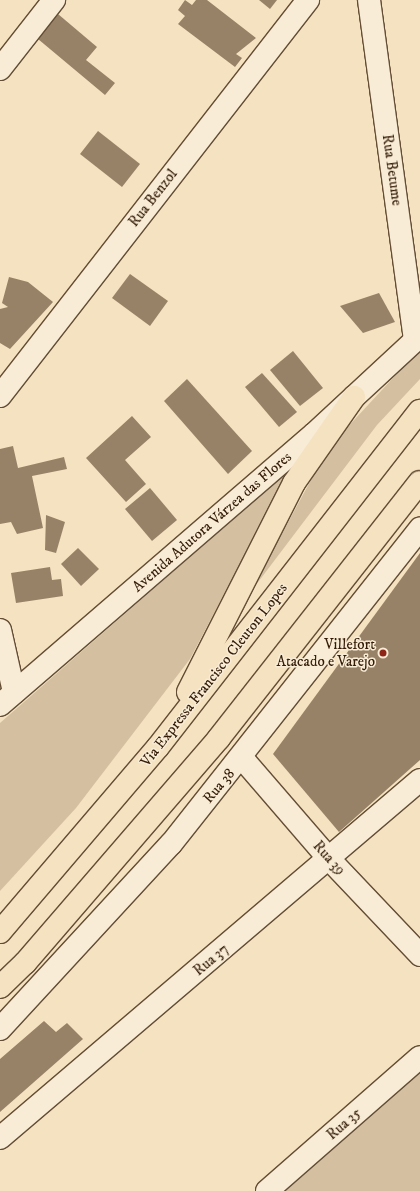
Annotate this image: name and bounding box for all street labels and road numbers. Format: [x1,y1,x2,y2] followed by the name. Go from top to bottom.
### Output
[378,133,406,207] street label: Rua Betume
[125,165,181,231] street label: Rua Benzol
[129,448,295,596] street label: Avenida Adutora Várzea das Flores
[137,580,291,770] street label: Via Expressa Francisco Cleuton Lopes
[199,765,239,807] street label: Rua 38
[309,837,349,879] street label: Rua 39
[190,940,232,980] street label: Rua 37
[323,1104,365,1144] street label: Rua 35

